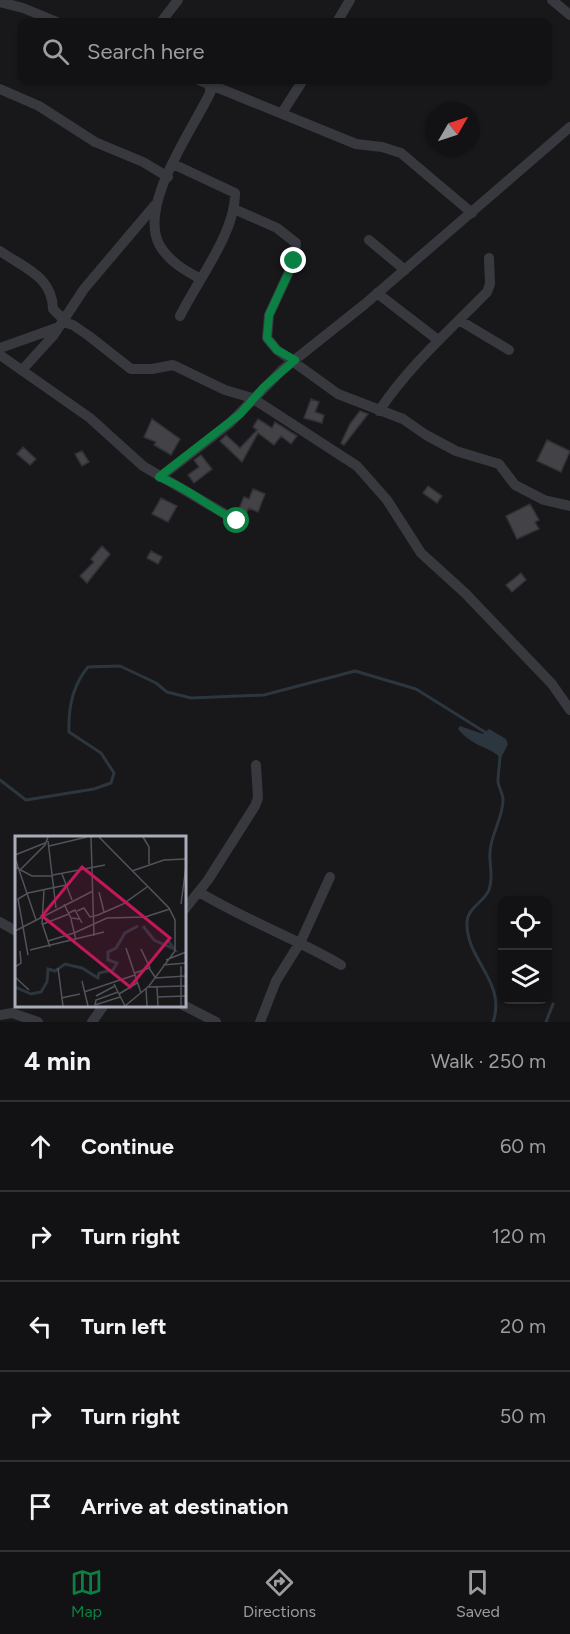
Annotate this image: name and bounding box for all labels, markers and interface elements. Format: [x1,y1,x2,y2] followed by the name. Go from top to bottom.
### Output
[18,18,552,84] search box
[39,35,72,68] icon: search
[87,38,205,65] text: Search here
[426,102,480,156] north arrow
[280,247,306,273] route end
[223,507,249,533] route start
[15,836,186,1007] inset map
[498,896,552,1004] map controls
[498,896,552,950] button: locate
[498,950,552,1004] button: layers
[24,1045,91,1077] text: 4 min
[431,1049,546,1073] text: Walk · 250 m
[24,1130,57,1163] icon: ahead
[81,1133,174,1160] text: Continue
[500,1134,546,1158] text: 60 m
[24,1220,57,1253] icon: right
[81,1223,180,1250] text: Turn right
[492,1224,546,1248] text: 120 m
[24,1310,57,1343] icon: left
[81,1313,167,1340] text: Turn left
[500,1314,546,1338] text: 20 m
[24,1400,57,1433] icon: right
[81,1403,180,1430] text: Turn right
[500,1404,546,1428] text: 50 m
[24,1490,57,1523] icon: arrive
[81,1493,289,1520] text: Arrive at destination
[70,1566,103,1621] tab: Map
[243,1566,316,1621] tab: Directions
[456,1566,500,1621] tab: Saved

